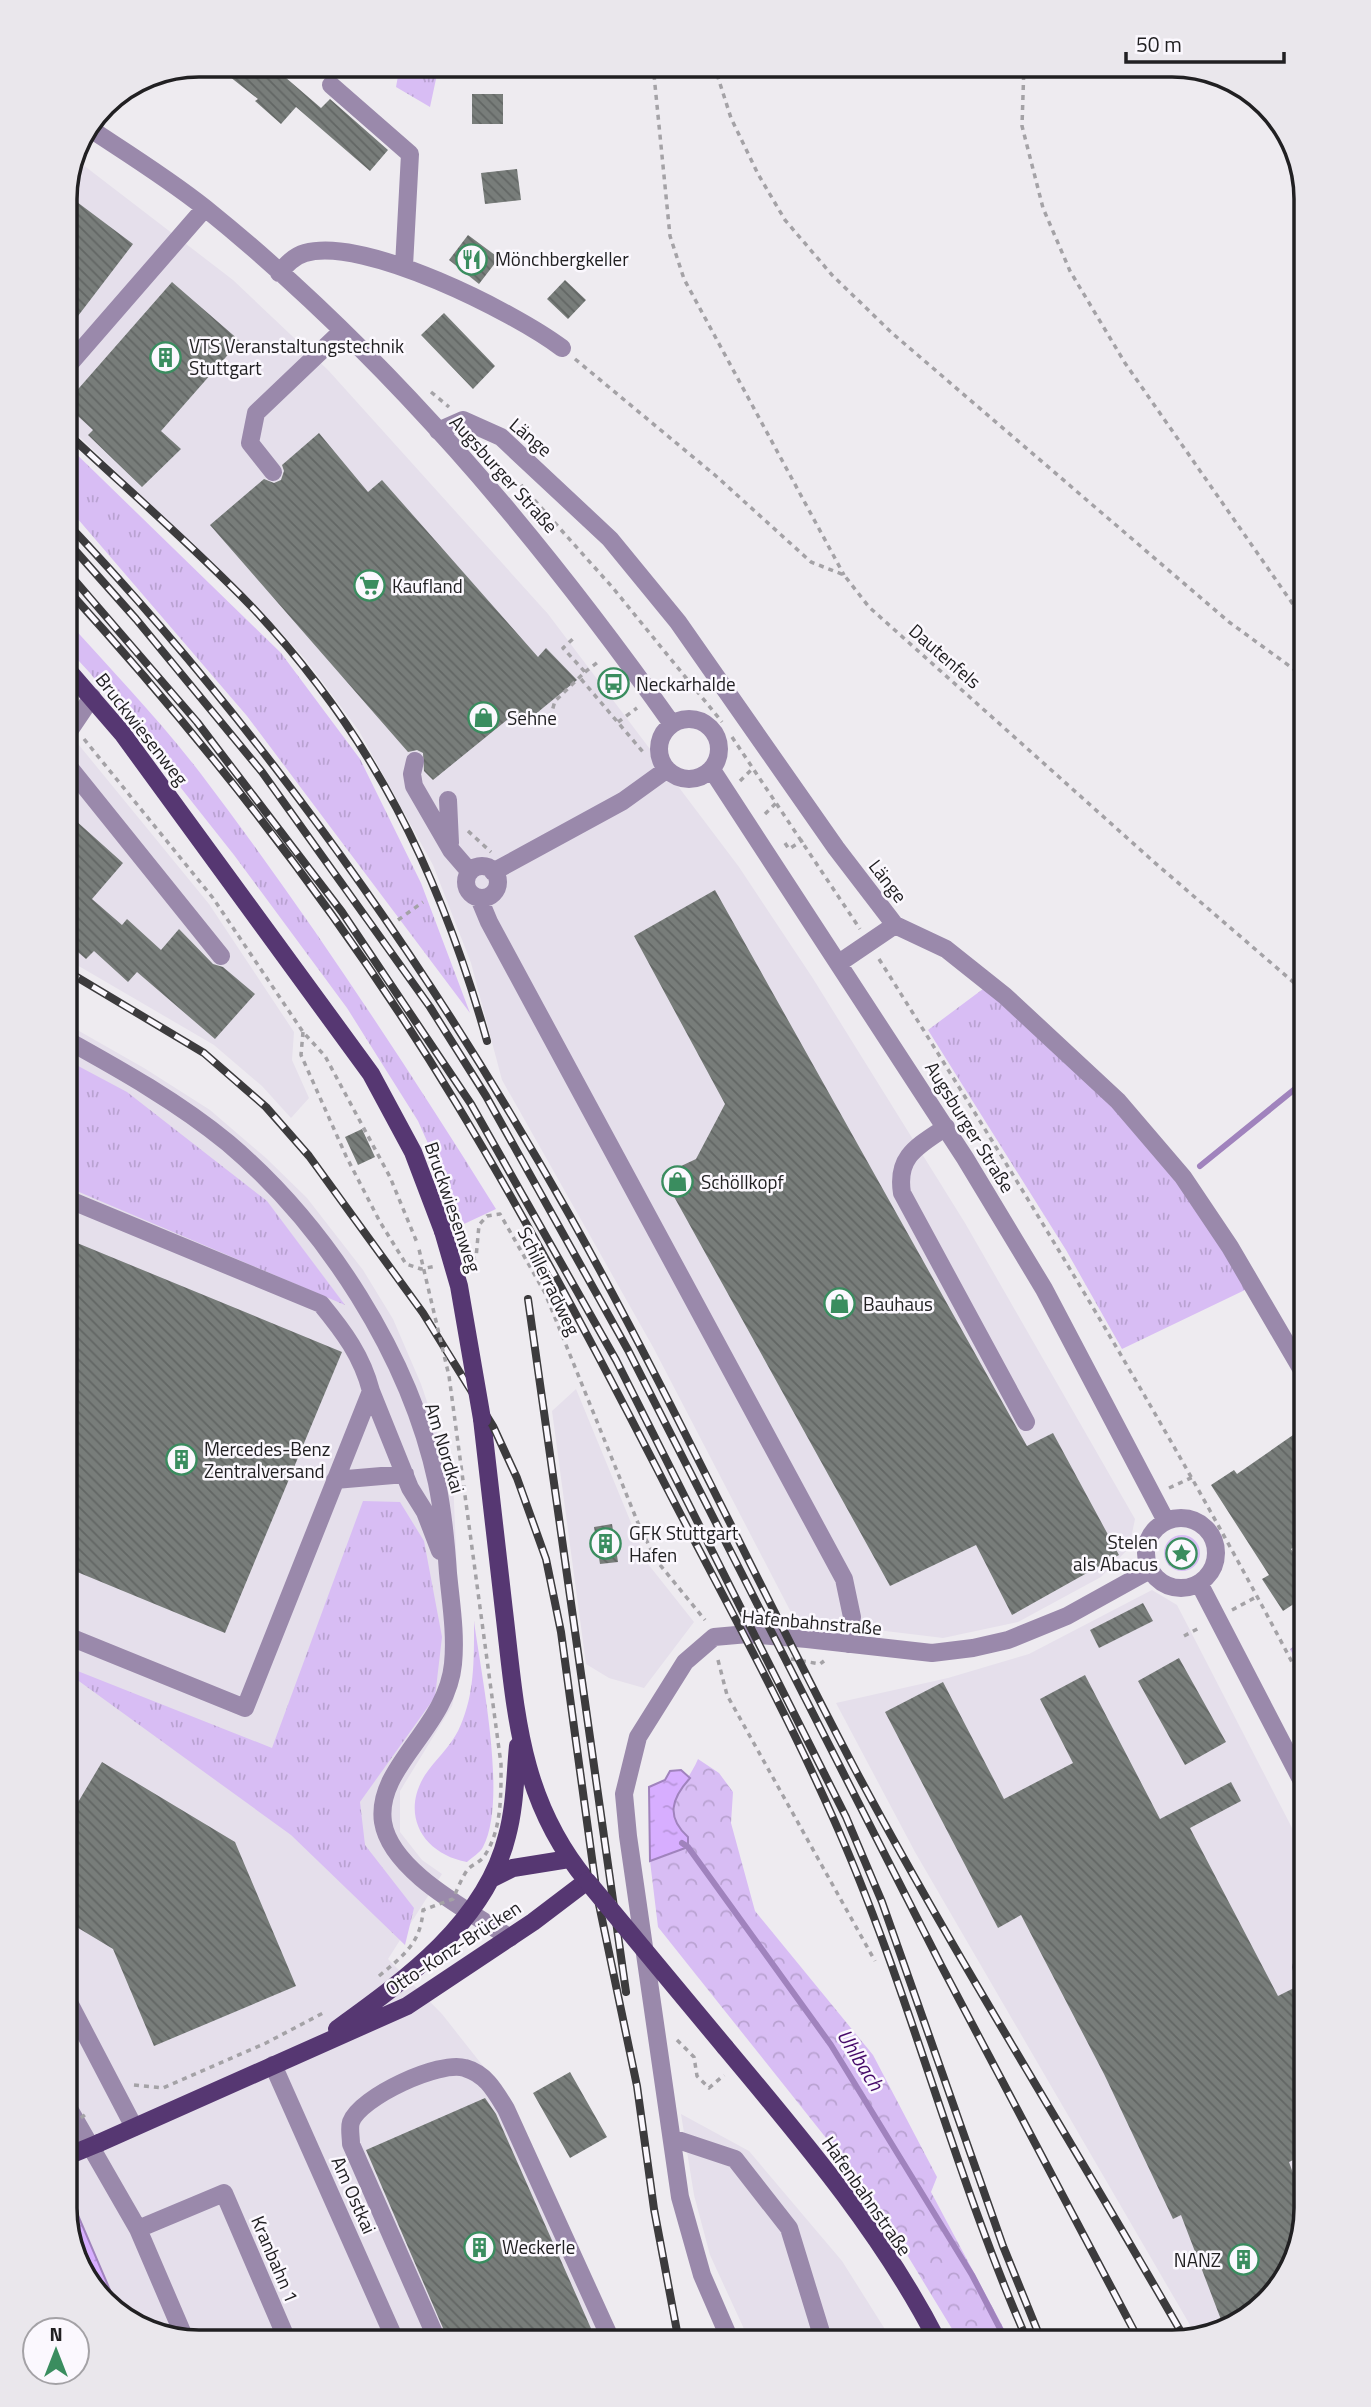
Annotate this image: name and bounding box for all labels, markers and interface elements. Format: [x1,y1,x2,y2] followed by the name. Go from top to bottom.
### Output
[1126,21,1284,65] scale bar
[1136,28,1182,60] text: 50 m
[455,242,489,276] restaurant icon: Mönchbergkeller
[495,244,629,273] place label: Mönchbergkeller
[189,331,404,382] place label: VTS Veranstaltungstechnik Stuttgart
[149,340,183,374] building icon: VTS Veranstaltungstechnik Stuttgart
[443,408,565,539] street label: Augsburger Straße
[504,410,559,463] street label: Länge
[352,569,386,603] supermarket icon: Kaufland
[392,571,463,600] place label: Kaufland
[903,616,988,695] street label: Dautenfels
[89,666,196,791] street label: Bruckwiesenweg
[596,667,630,701] bus stop icon: Neckarhalde
[636,669,736,698] place label: Neckarhalde
[467,701,501,735] shop icon: Sehne
[507,703,557,732] place label: Sehne
[862,853,915,909] street label: Länge
[918,1055,1022,1198] street label: Augsburger Straße
[418,1138,489,1276] street label: Bruckwiesenweg
[661,1165,695,1199] shop icon: Schöllkopf
[701,1167,784,1196] place label: Schöllkopf
[511,1221,588,1340] street label: Schillerradweg
[823,1287,857,1321] shop icon: Bauhaus
[863,1289,933,1318] place label: Bauhaus
[418,1399,473,1497] street label: Am Nordkai
[204,1434,330,1485] place label: Mercedes-Benz Zentralversand
[164,1443,198,1477] building icon: Mercedes-Benz Zentralversand
[629,1518,739,1569] place label: GFK Stuttgart Hafen
[589,1527,623,1561] building icon: GFK Stuttgart Hafen
[1073,1527,1158,1578] place label: Stelen als Abacus
[1164,1536,1198,1570] place icon: Stelen als Abacus
[741,1601,883,1642] street label: Hafenbahnstraße
[379,1893,526,2002] street label: Otto-Konz-Brücken
[829,2022,893,2097] water label: Uhlbach
[815,2130,920,2261] street label: Hafenbahnstraße
[325,2151,384,2238] street label: Am Ostkai
[244,2211,307,2307] street label: Kranbahn 1
[462,2230,496,2264] building icon: Weckerle
[502,2232,575,2261] place label: Weckerle
[1227,2243,1261,2277] building icon: NANZ
[1174,2245,1221,2274] place label: NANZ
[21,2316,91,2386] north arrow
[49,2319,63,2348] text: N

